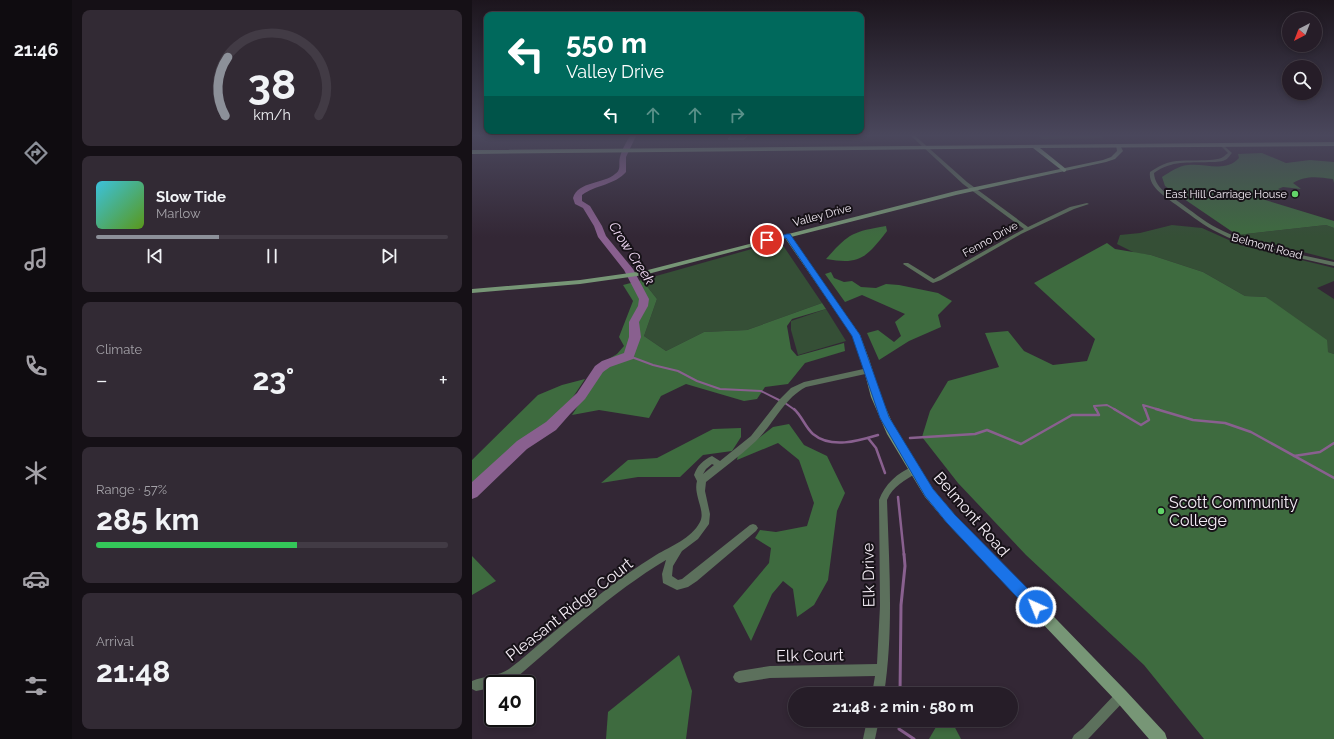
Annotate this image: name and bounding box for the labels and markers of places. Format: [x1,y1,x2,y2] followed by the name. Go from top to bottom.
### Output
[1165,188,1288,201] place label: East Hill Carriage House
[1290,189,1300,199] marker: East Hill Carriage House
[750,223,784,257] pin
[1169,493,1298,530] place label: Scott Community College
[1156,506,1166,516] marker: Scott Community College

